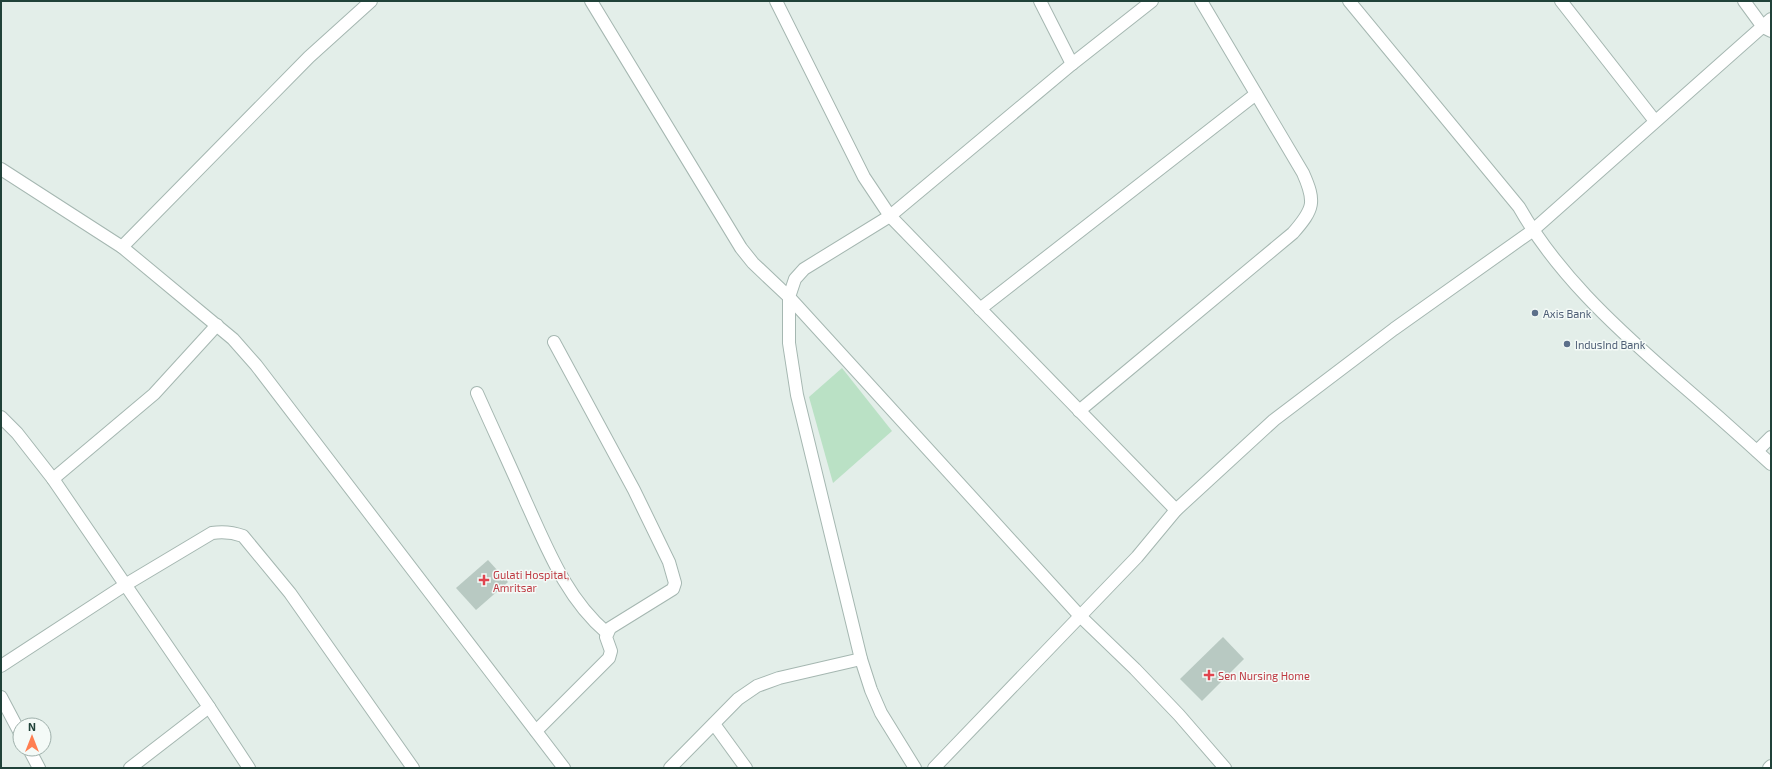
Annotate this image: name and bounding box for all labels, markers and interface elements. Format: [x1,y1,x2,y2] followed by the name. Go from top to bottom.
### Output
[1543,307,1592,320] place label: Axis Bank
[1530,308,1540,318] marker: Axis Bank
[1575,338,1646,351] place label: IndusInd Bank
[1562,339,1572,349] marker: IndusInd Bank
[493,568,569,594] place label: Gulati Hospital, Amritsar
[478,574,490,586] marker: Gulati Hospital, Amritsar
[1203,669,1215,681] marker: Sen Nursing Home
[1218,669,1310,682] place label: Sen Nursing Home
[12,717,52,757] north arrow
[28,720,36,733] text: N

